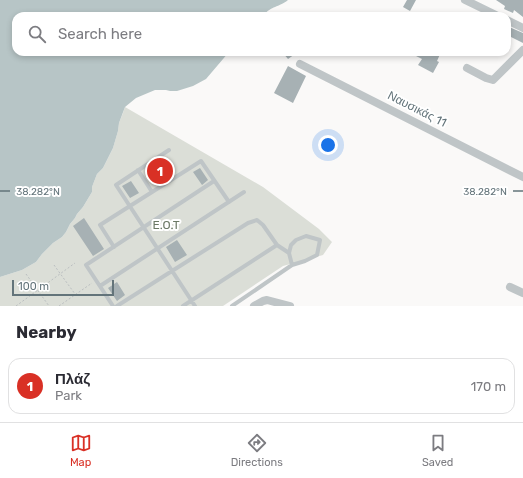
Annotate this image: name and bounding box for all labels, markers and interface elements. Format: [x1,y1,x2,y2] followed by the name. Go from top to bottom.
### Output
[12,12,511,56] search box
[26,23,48,45] icon: search
[58,25,142,43] text: Search here
[385,88,449,130] street label: Ναυσικάς 11
[318,135,338,155] your location
[147,156,173,186] pin: 1
[16,186,60,198] text: 38.282°N
[463,186,507,198] text: 38.282°N
[152,218,180,232] park label: E.O.T
[12,278,114,297] scale bar
[18,280,49,293] text: 100 m
[16,322,77,342] text: Nearby
[55,370,90,388] text: Πλάζ
[27,379,33,394] text: 1
[471,379,506,394] text: 170 m
[55,388,82,403] text: Park
[70,432,92,469] tab: Map
[231,432,283,469] tab: Directions
[422,432,453,469] tab: Saved

